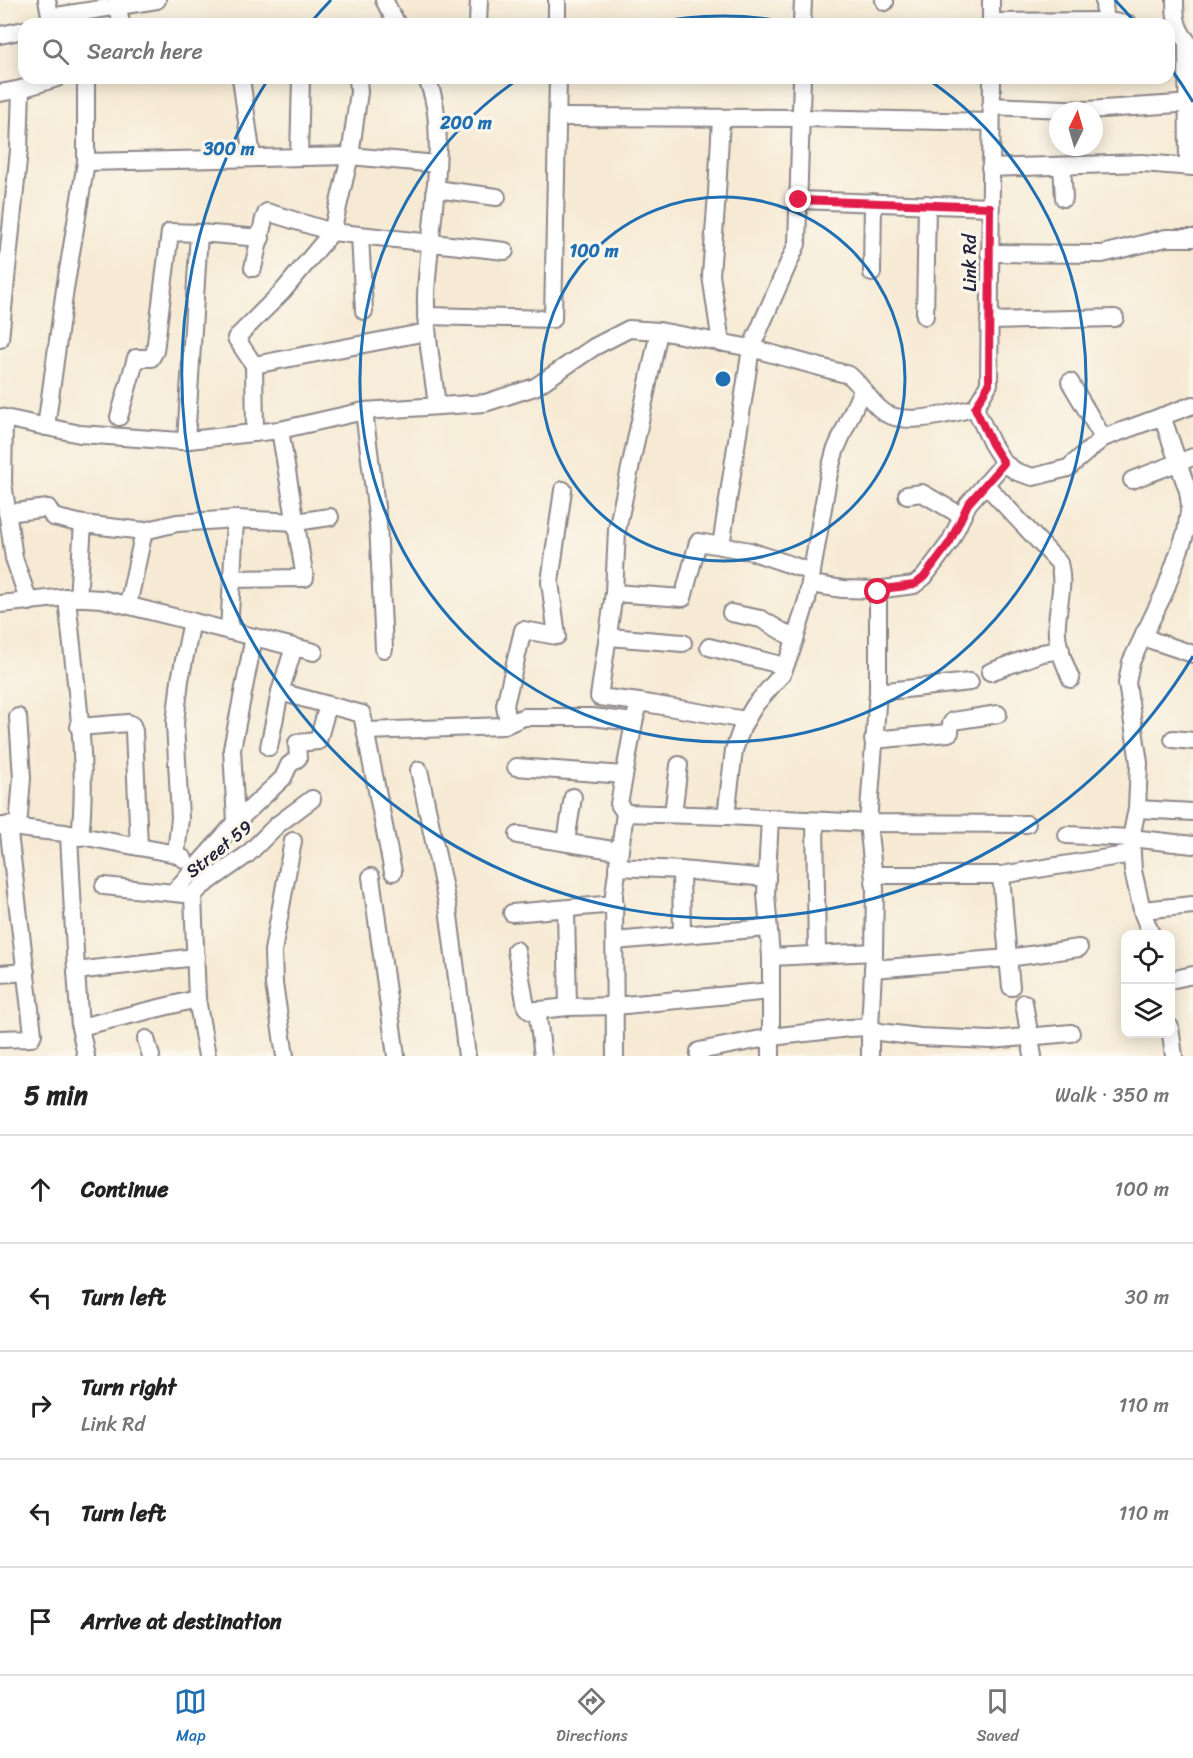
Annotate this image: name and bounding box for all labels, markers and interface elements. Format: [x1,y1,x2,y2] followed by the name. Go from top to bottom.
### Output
[18,18,1175,84] search box
[87,32,203,71] text: Search here
[39,35,72,68] icon: search
[1049,102,1103,156] north arrow
[439,107,492,139] text: 200 m
[202,133,255,165] text: 300 m
[785,186,811,212] route end
[954,233,986,292] street label: Link Rd
[570,235,619,267] text: 100 m
[713,369,733,389] centre of rings
[864,578,890,604] route start
[178,812,260,886] street label: Street 59
[1121,930,1175,1038] map controls
[1121,930,1175,984] button: locate
[1121,984,1175,1038] button: layers
[24,1072,88,1118] text: 5 min
[1055,1078,1169,1113] text: Walk · 350 m
[81,1170,169,1209] text: Continue
[1115,1172,1169,1207] text: 100 m
[24,1173,57,1206] icon: ahead
[81,1278,166,1317] text: Turn left
[1125,1280,1169,1315] text: 30 m
[24,1281,57,1314] icon: left
[81,1368,176,1407] text: Turn right
[1119,1388,1169,1423] text: 110 m
[24,1389,57,1422] icon: right
[81,1407,145,1442] text: Link Rd
[81,1494,166,1533] text: Turn left
[1119,1496,1169,1531] text: 110 m
[24,1497,57,1530] icon: left
[81,1602,282,1641] text: Arrive at destination
[24,1605,57,1638] icon: arrive
[174,1685,207,1750] tab: Map
[556,1685,628,1750] tab: Directions
[976,1685,1019,1750] tab: Saved

